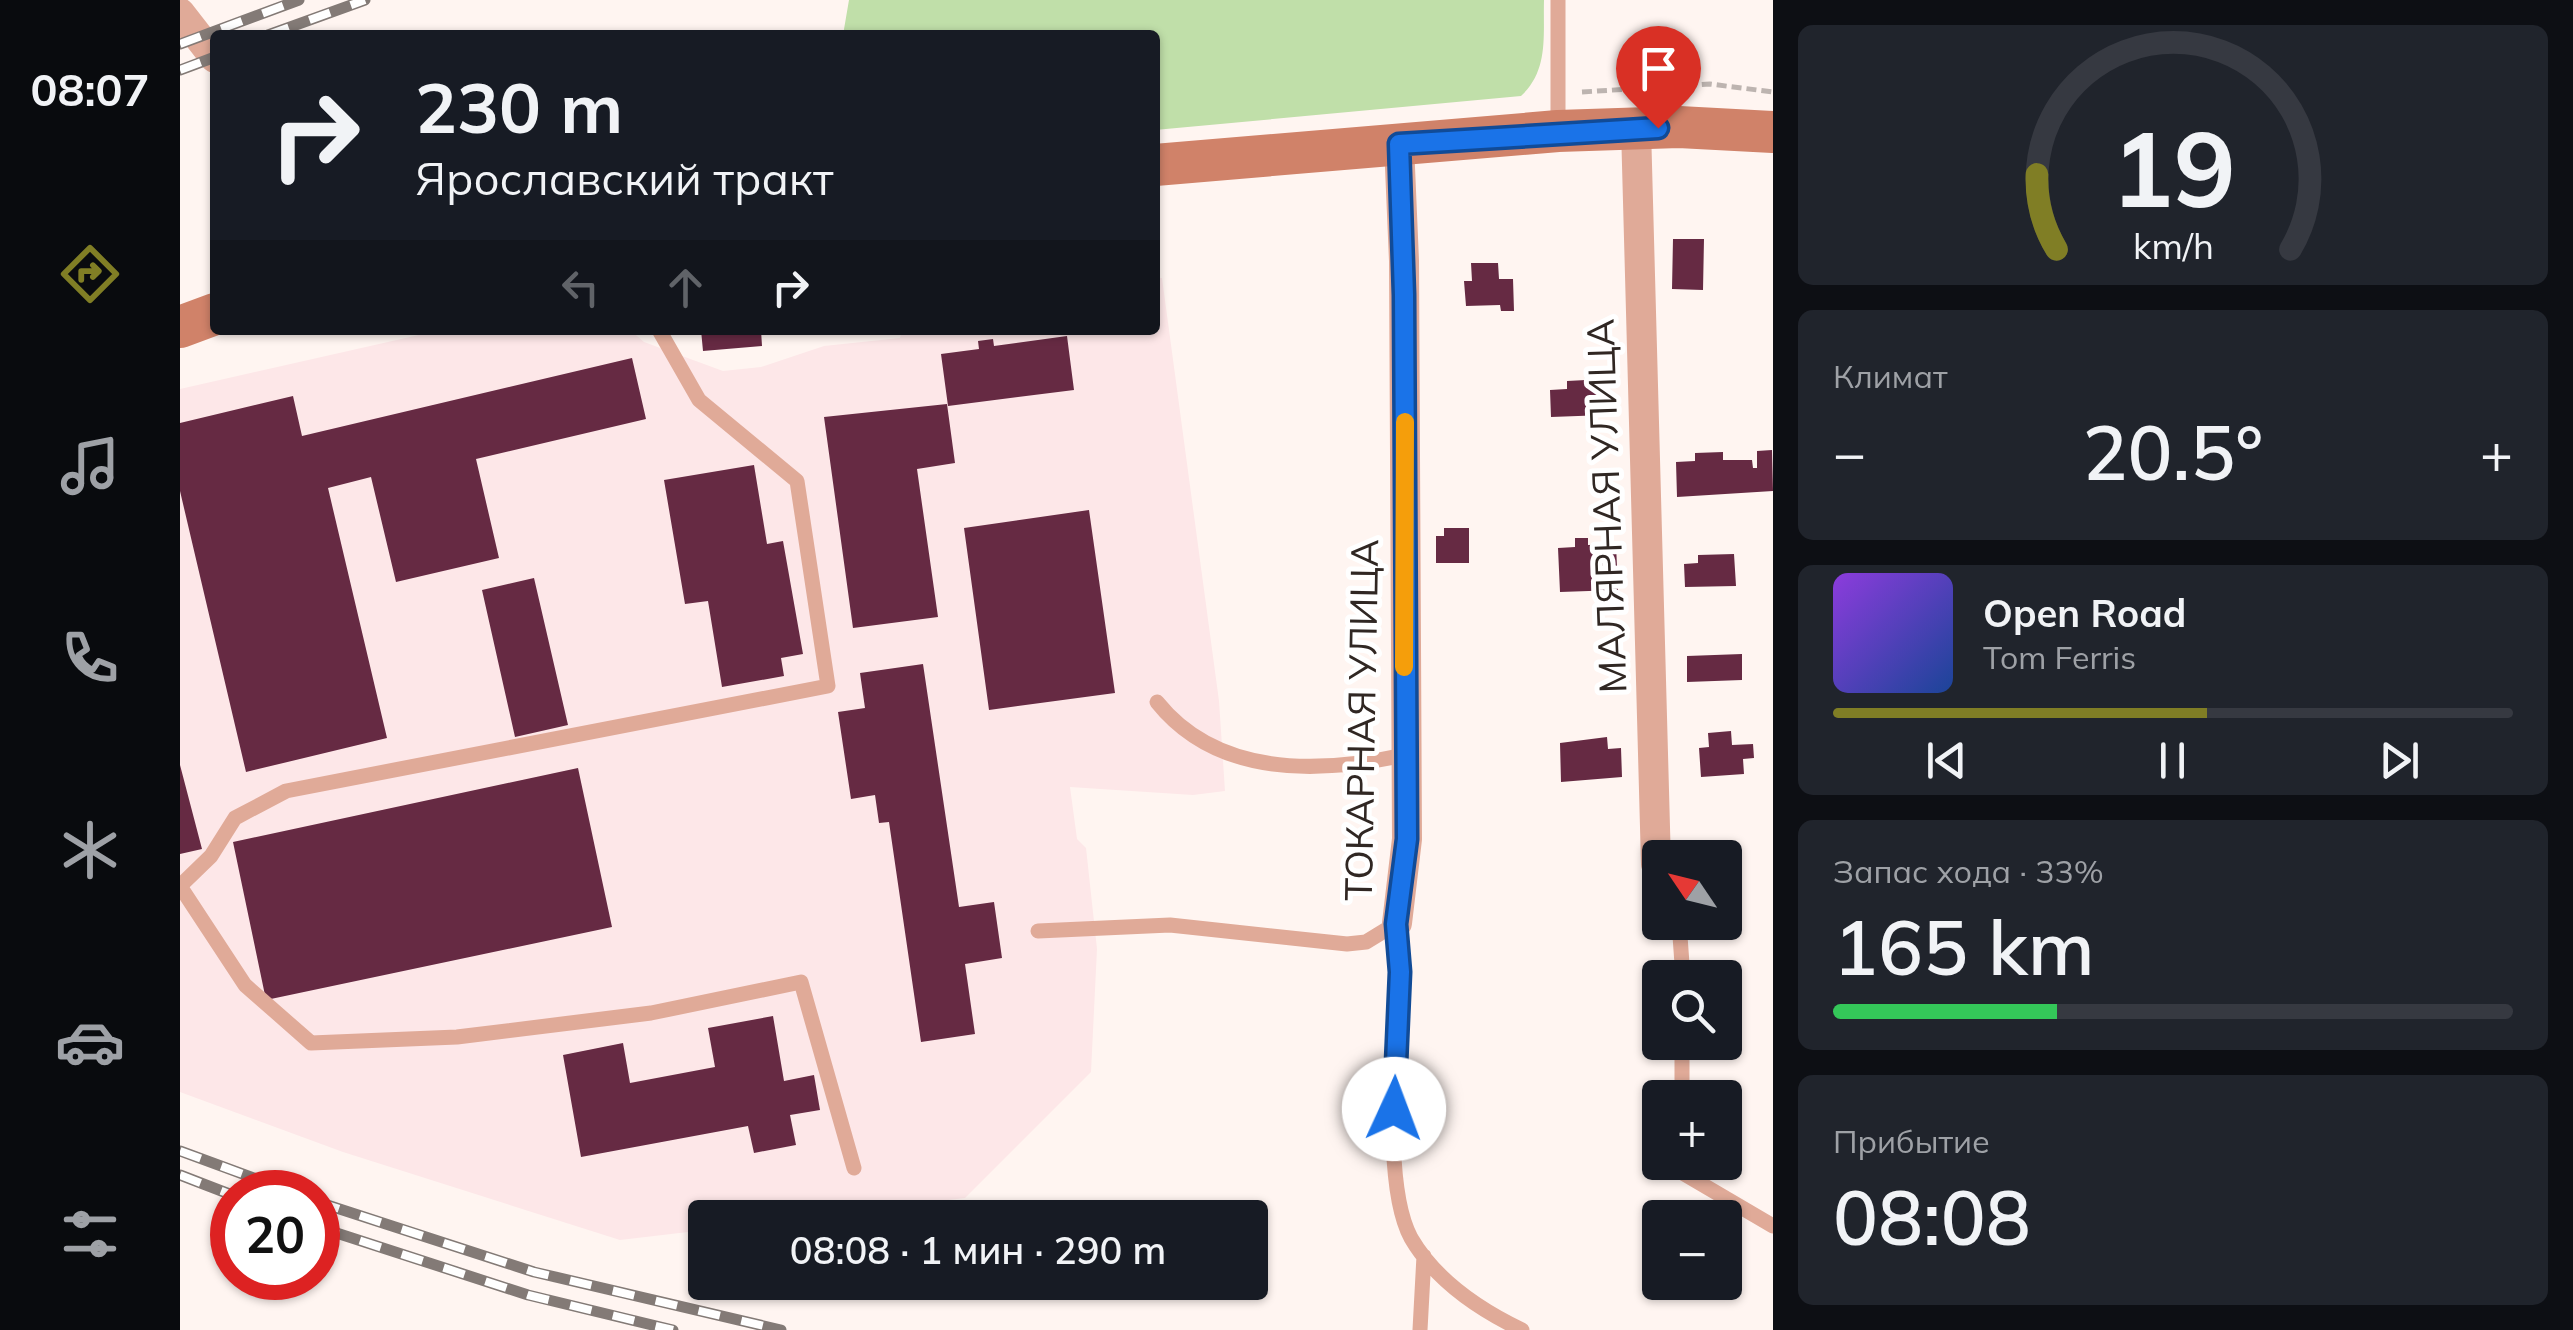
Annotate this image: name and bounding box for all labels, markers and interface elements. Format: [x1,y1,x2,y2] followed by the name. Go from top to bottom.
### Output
[1616,26,1701,129] pin
[1631,41,1686,96] icon: arrive
[30,61,150,117] text: 08:07
[415,63,623,151] text: 230 m
[250,70,380,200] icon: right
[2111,102,2235,233] text: 19
[415,150,834,206] text: Ярославский тракт
[2133,223,2213,268] text: km/h
[55,239,125,309] icon: directions
[553,260,608,315] icon: left
[658,260,713,315] icon: ahead
[763,260,818,315] icon: right
[1575,318,1637,694] street label: МАЛЯРНАЯ УЛИЦА
[1833,356,1947,396] text: Климат
[2083,405,2263,499] text: 20.5°
[1833,418,1866,487] text: −
[2480,418,2513,487] text: +
[55,431,125,501] icon: music
[1334,539,1388,901] street label: ТОКАРНАЯ УЛИЦА
[1983,589,2186,637] text: Open Road
[55,623,125,693] icon: phone
[1983,637,2136,677] text: Tom Ferris
[1919,733,1974,788] icon: previous
[2145,733,2200,788] icon: pause
[2372,733,2427,788] icon: next
[55,815,125,885] icon: climate
[1642,840,1742,940] north arrow
[1642,840,1742,1300] map controls
[1833,851,2104,891] text: Запас хода · 33%
[1833,900,2095,994] text: 165 km
[1642,960,1742,1060] button: search
[55,1007,125,1077] icon: car
[1342,1057,1446,1161] position arrow
[1642,1080,1742,1180] button: +
[1833,1121,1990,1161] text: Прибытие
[210,1170,340,1300] speed limit sign: 20
[1833,1170,2031,1264] text: 08:08
[55,1199,125,1269] icon: filters
[1642,1200,1742,1300] button: −
[790,1226,1166,1274] text: 08:08 · 1 мин · 290 m

